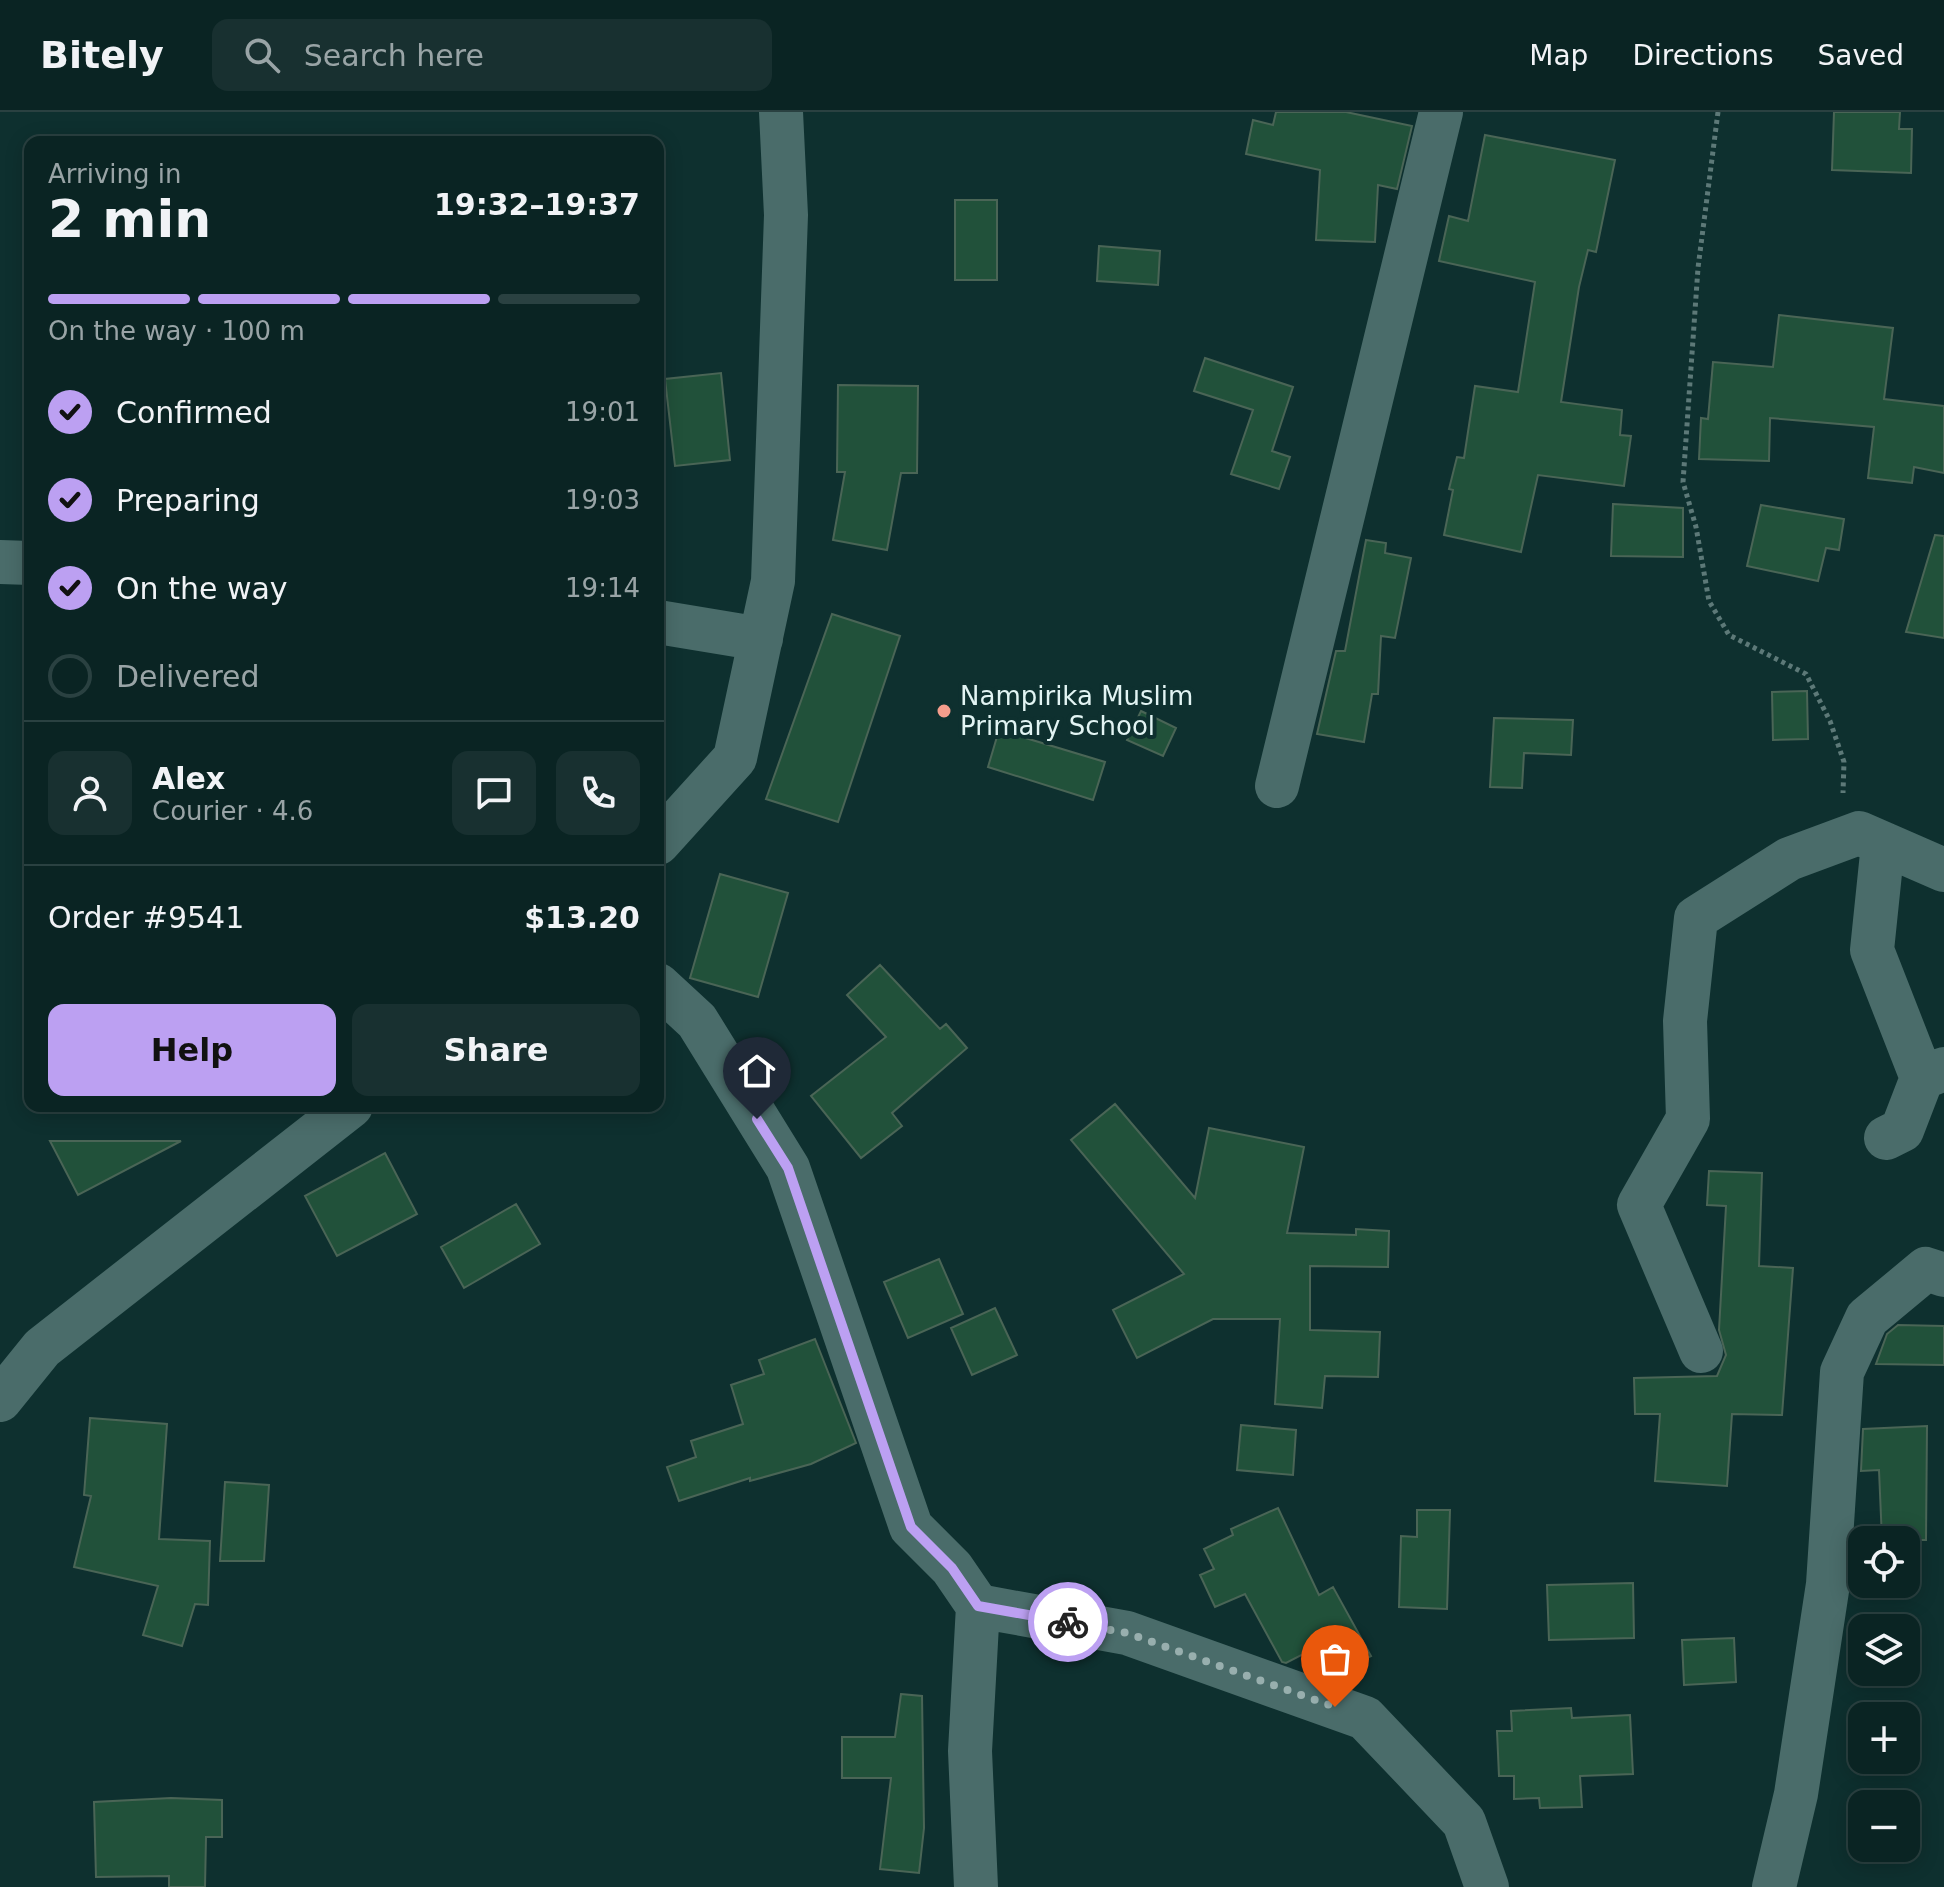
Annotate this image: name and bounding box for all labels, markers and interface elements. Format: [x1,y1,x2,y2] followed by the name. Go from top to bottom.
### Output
[212,19,772,91] search box
[40,33,164,77] text: Bitely
[240,33,284,77] icon: search
[304,38,484,73] text: Search here
[1529,39,1588,72] text: Map
[1632,39,1773,72] text: Directions
[1817,39,1904,72] text: Saved
[48,159,182,189] text: Arriving in
[434,187,640,222] text: 19:32–19:37
[48,189,211,249] text: 2 min
[48,316,305,346] text: On the way · 100 m
[48,390,92,434] icon: check
[116,395,272,430] text: Confirmed
[565,397,640,427] text: 19:01
[48,478,92,522] icon: check
[116,483,260,518] text: Preparing
[565,485,640,515] text: 19:03
[48,566,92,610] icon: check
[116,571,288,606] text: On the way
[565,573,640,603] text: 19:14
[116,659,260,694] text: Delivered
[960,681,1193,741] place label: Nampirika Muslim Primary School
[935,702,953,720] marker: Nampirika Muslim Primary School
[48,751,132,835] button: person
[452,751,536,835] button: chat
[556,751,640,835] button: phone
[152,761,225,796] text: Alex
[152,796,313,826] text: Courier · 4.6
[48,900,244,935] text: Order #9541
[524,900,640,935] text: $13.20
[48,1004,336,1096] button: Help
[352,1004,640,1096] button: Share
[723,1037,791,1119] pin
[735,1049,779,1093] icon: home
[1848,1526,1920,1862] map controls
[1848,1526,1920,1598] button: locate
[1028,1582,1108,1662] courier
[1046,1600,1090,1644] icon: bike
[1848,1614,1920,1686] button: layers
[1301,1625,1369,1707] pin
[1313,1637,1357,1681] icon: bag
[1848,1702,1920,1774] button: +
[1848,1790,1920,1862] button: −

